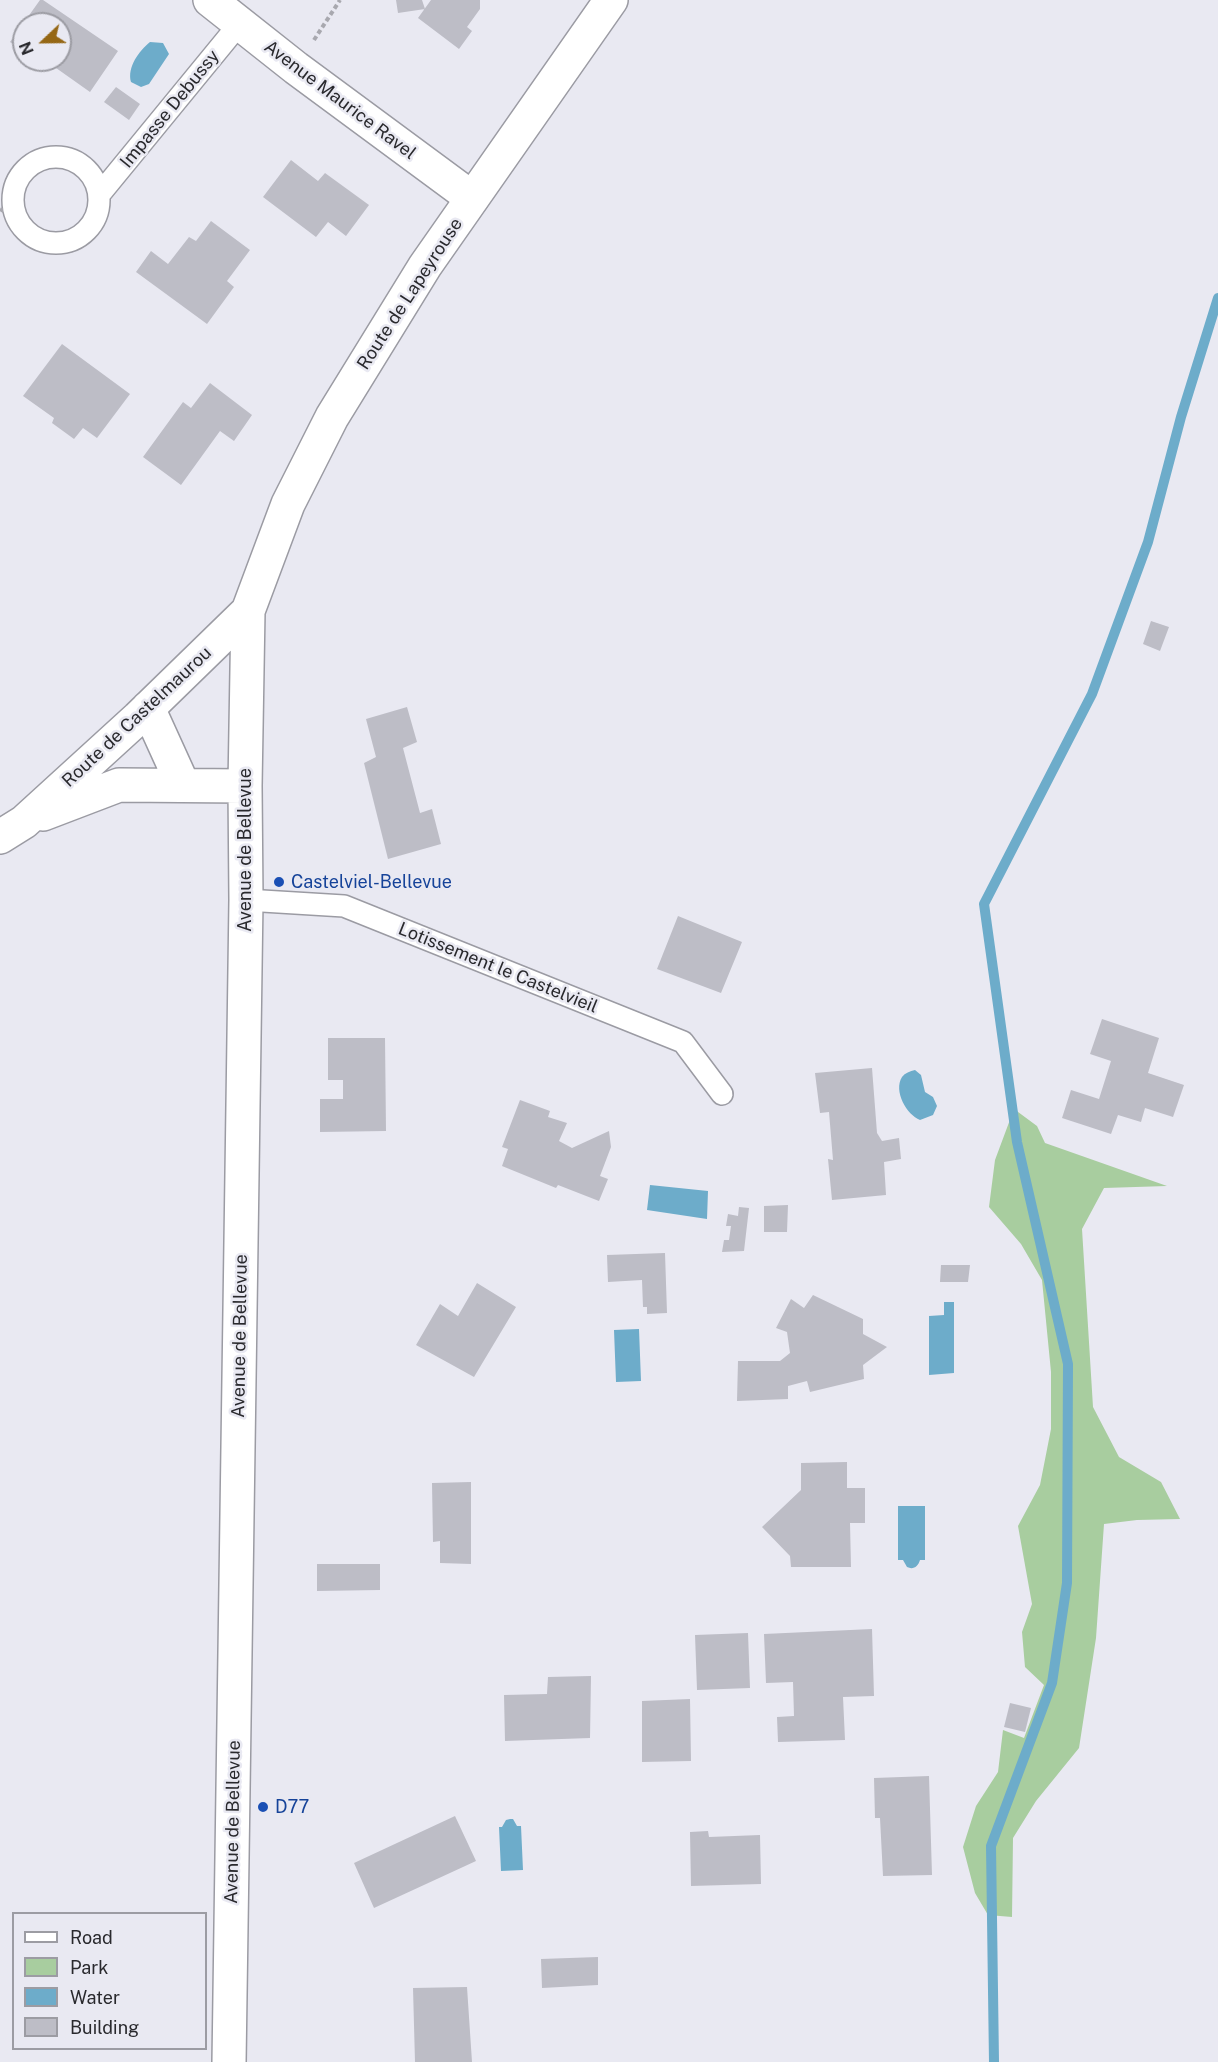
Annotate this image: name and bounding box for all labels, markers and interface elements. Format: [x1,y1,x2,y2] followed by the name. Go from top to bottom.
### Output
[12,12,72,72] north arrow
[260,36,420,164] street label: Avenue Maurice Ravel
[16,39,38,58] text: N
[116,46,224,172] street label: Impasse Debussy
[353,214,467,374] street label: Route de Lapeyrouse
[58,642,216,792] street label: Route de Castelmaurou
[234,768,256,932] street label: Avenue de Bellevue
[291,871,452,893] place label: Castelviel-Bellevue
[272,875,286,889] marker: Castelviel-Bellevue
[395,918,601,1018] street label: Lotissement le Castelvieil
[228,1254,252,1418] street label: Avenue de Bellevue
[221,1740,245,1904] street label: Avenue de Bellevue
[275,1796,309,1818] place label: D77
[256,1800,270,1814] marker: D77
[12,1912,207,2050] legend
[70,1927,113,1948] text: Road
[70,1957,108,1978] text: Park
[70,1987,120,2008] text: Water
[70,2017,139,2038] text: Building

